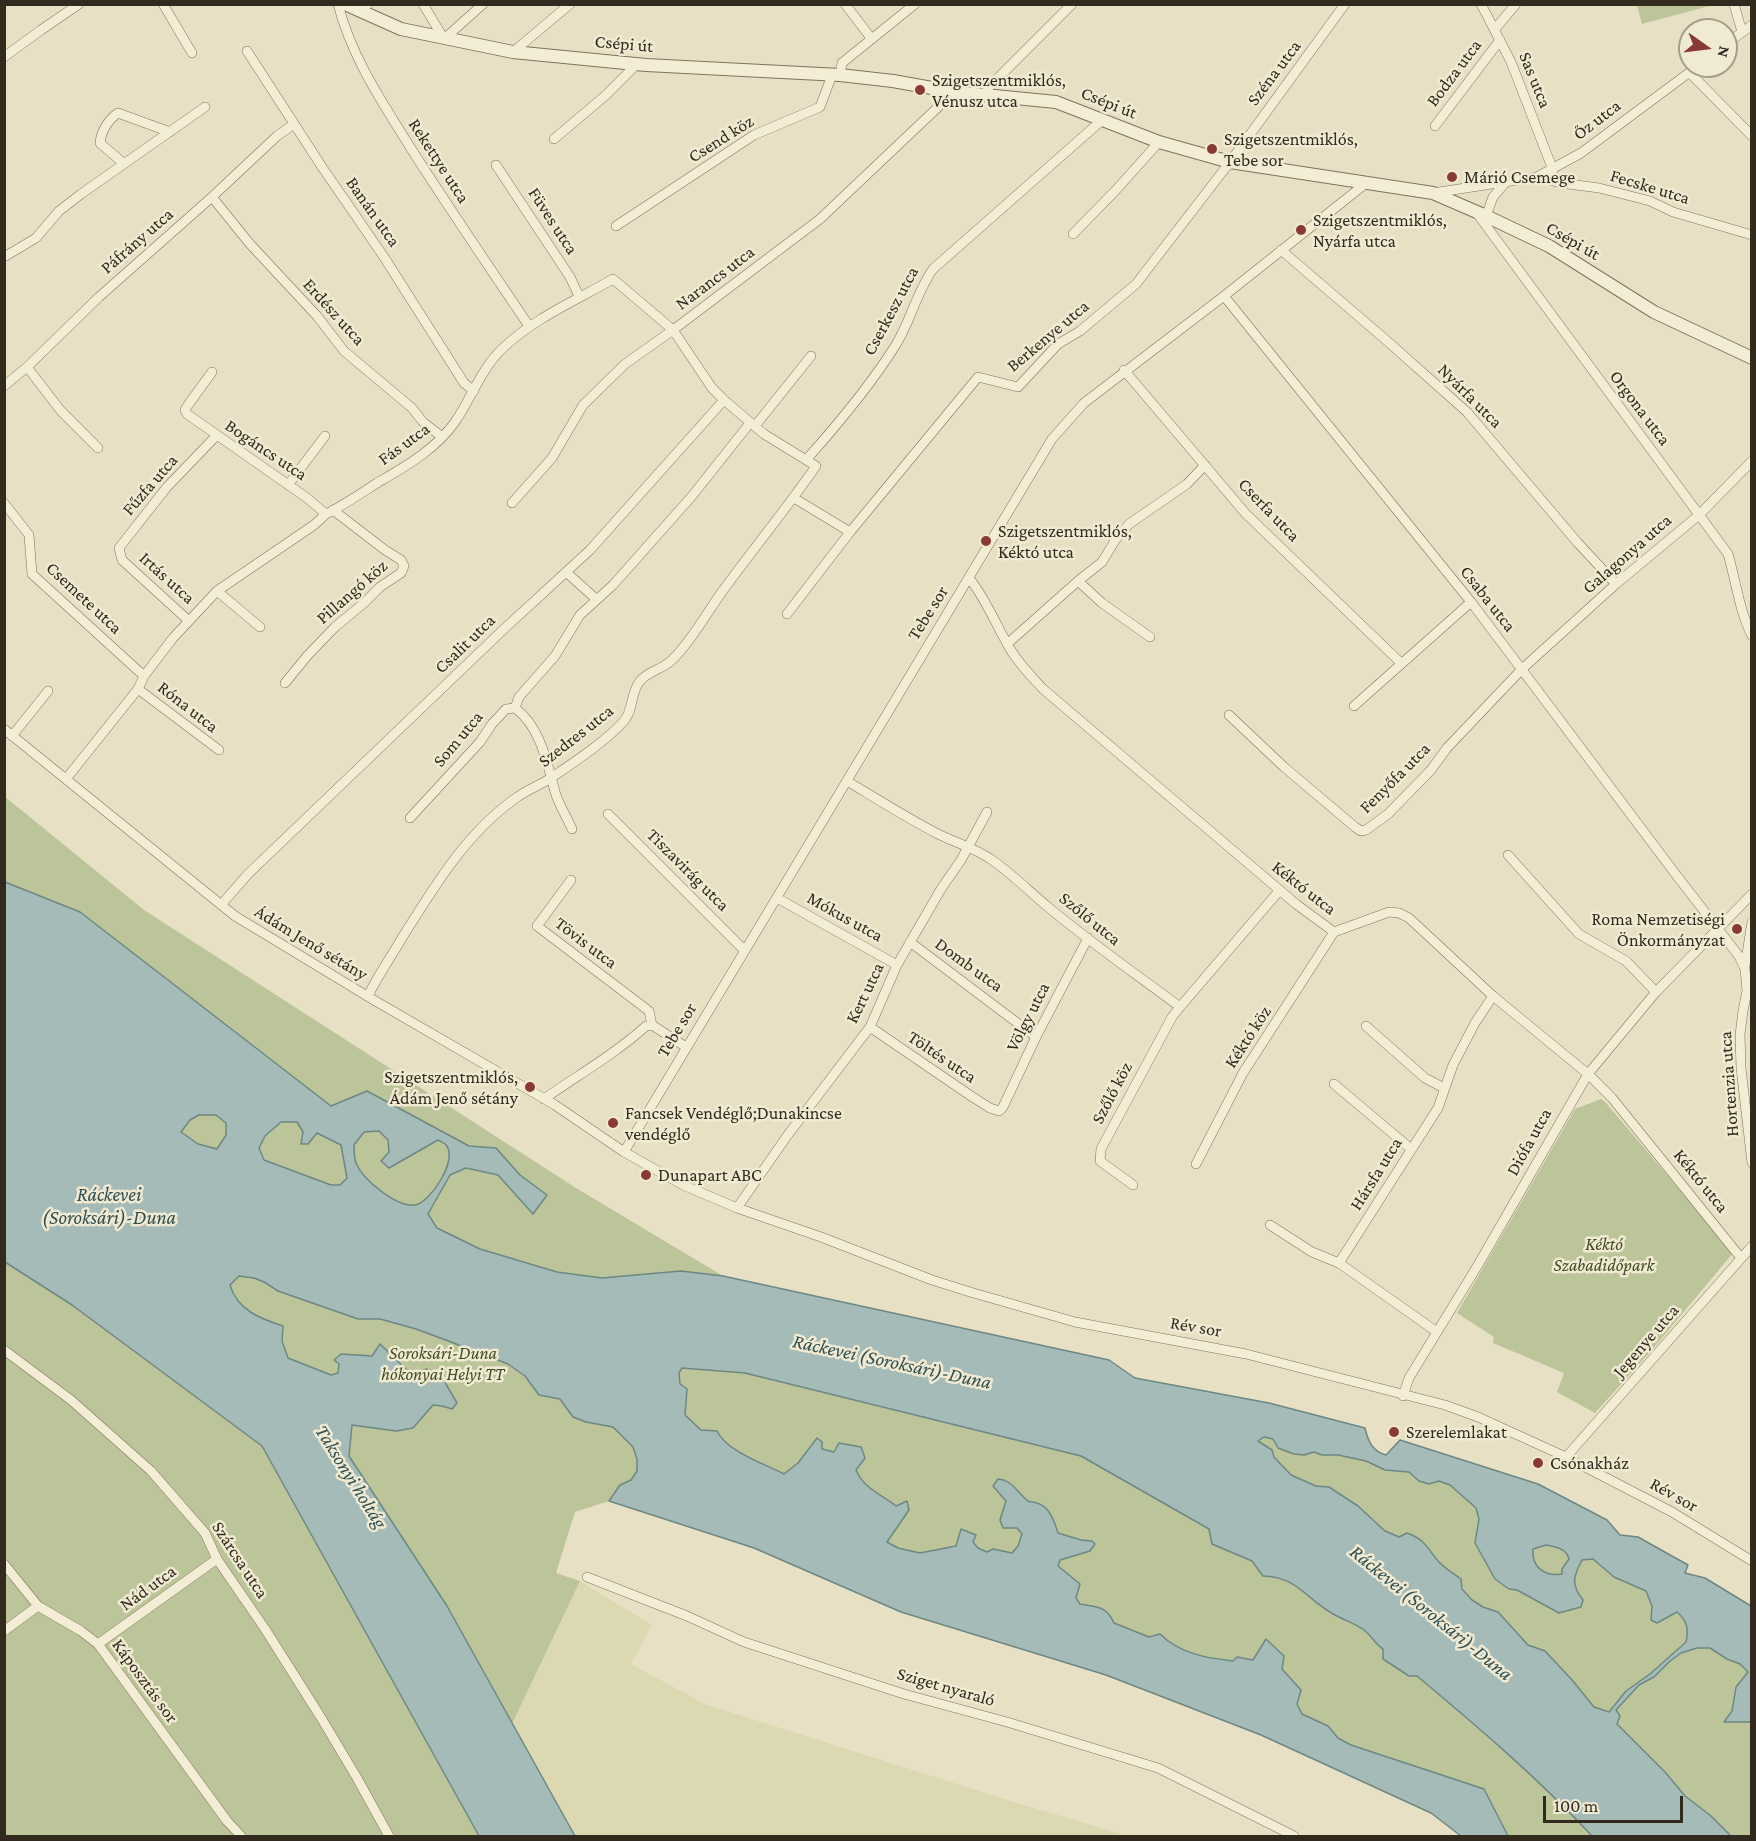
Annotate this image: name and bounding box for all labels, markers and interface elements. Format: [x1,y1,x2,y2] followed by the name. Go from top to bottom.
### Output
[1678,18,1738,78] north arrow
[594,31,654,57] street label: Csépi út
[1422,35,1486,111] street label: Bodza utca
[1242,36,1306,110] street label: Széna utca
[1714,45,1734,59] text: N
[1514,49,1556,111] street label: Sas utca
[932,69,1066,112] place label: Szigetszentmiklós, Vénusz utca
[1078,82,1140,124] street label: Csépi út
[913,83,927,97] marker: Szigetszentmiklós, Vénusz utca
[1569,95,1625,145] street label: Őz utca
[684,110,758,168] street label: Csend köz
[404,115,474,207] street label: Rekettye utca
[1224,128,1358,170] place label: Szigetszentmiklós, Tebe sor
[1205,142,1219,156] marker: Szigetszentmiklós, Tebe sor
[1608,165,1692,209] street label: Fecske utca
[1464,166,1575,188] place label: Márió Csemege
[1445,170,1459,184] marker: Márió Csemege
[341,173,405,251] street label: Banán utca
[523,183,583,259] street label: Füves utca
[96,204,178,278] street label: Páfrány utca
[1313,209,1447,252] place label: Szigetszentmiklós, Nyárfa utca
[1542,217,1604,265] street label: Csépi út
[1294,223,1308,237] marker: Szigetszentmiklós, Nyárfa utca
[671,241,759,315] street label: Narancs utca
[859,263,923,359] street label: Cserkesz utca
[298,274,370,350] street label: Erdész utca
[1003,295,1093,377] street label: Berkenye utca
[1433,359,1507,433] street label: Nyárfa utca
[1605,366,1675,450] street label: Orgona utca
[221,415,311,485] street label: Bogáncs utca
[374,418,434,470] street label: Fás utca
[118,450,182,520] street label: Fűzfa utca
[1233,474,1305,546] street label: Cserfa utca
[1578,509,1676,599] street label: Galagonya utca
[998,520,1132,562] place label: Szigetszentmiklós, Kéktó utca
[979,534,993,548] marker: Szigetszentmiklós, Kéktó utca
[135,547,199,609] street label: Irtás utca
[312,555,392,629] street label: Pillangó köz
[41,557,127,639] street label: Csemete utca
[1455,562,1521,636] street label: Csaba utca
[903,582,953,644] street label: Tebe sor
[430,610,500,678] street label: Csalit utca
[153,677,223,737] street label: Róna utca
[534,700,618,772] street label: Szedres utca
[428,707,488,771] street label: Som utca
[1355,738,1435,818] street label: Fenyőfa utca
[642,824,734,916] street label: Tiszavirág utca
[1267,856,1341,920] street label: Kéktó utca
[803,887,887,947] street label: Mókus utca
[1055,888,1125,950] street label: Szőlő utca
[250,901,372,985] street label: Ádám Jenő sétány
[1591,908,1725,950] place label: Roma Nemzetiségi Önkormányzat
[550,913,622,973] street label: Tövis utca
[1730,922,1744,936] marker: Roma Nemzetiségi Önkormányzat
[931,933,1007,997] street label: Domb utca
[841,959,889,1027] street label: Kert utca
[1001,979,1055,1055] street label: Völgy utca
[652,999,702,1061] street label: Tebe sor
[1220,1002,1276,1072] street label: Kéktó köz
[904,1026,980,1088] street label: Töltés utca
[1715,1030,1743,1138] street label: Hortenzia utca
[1087,1058,1137,1128] street label: Szőlő köz
[384,1066,518,1108] place label: Szigetszentmiklós, Ádám Jenő sétány
[523,1080,537,1094] marker: Szigetszentmiklós, Ádám Jenő sétány
[625,1102,842,1144] place label: Fancsek Vendéglő;Dunakincse vendéglő
[1502,1104,1556,1180] street label: Diófa utca
[606,1116,620,1130] marker: Fancsek Vendéglő;Dunakincse vendéglő
[1345,1134,1407,1214] street label: Hársfa utca
[1669,1145,1733,1217] street label: Kéktó utca
[658,1164,762,1186] place label: Dunapart ABC
[639,1168,653,1182] marker: Dunapart ABC
[42,1183,176,1230] water label: Ráckevei (Soroksári)-Duna
[1554,1233,1654,1276] park label: Kéktó Szabadidőpark
[1608,1300,1684,1382] street label: Jegenye utca
[1169,1312,1223,1342] street label: Rév sor
[791,1329,993,1395] water label: Ráckevei (Soroksári)-Duna
[381,1342,505,1384] park label: Soroksári-Duna hókonyai Helyi TT
[310,1421,392,1533] water label: Taksonyi holtág
[1406,1421,1507,1443] place label: Szerelemlakat
[1387,1425,1401,1439] marker: Szerelemlakat
[1550,1452,1629,1474] place label: Csónakház
[1531,1456,1545,1470] marker: Csónakház
[1646,1473,1702,1517] street label: Rév sor
[207,1517,273,1603] street label: Szárcsa utca
[1345,1540,1517,1686] water label: Ráckevei (Soroksári)-Duna
[116,1560,180,1616] street label: Nád utca
[107,1635,183,1727] street label: Káposztás sor
[895,1663,997,1711] street label: Sziget nyaraló
[1546,1784,1686,1822] scale bar
[1554,1796,1598,1816] text: 100 m

